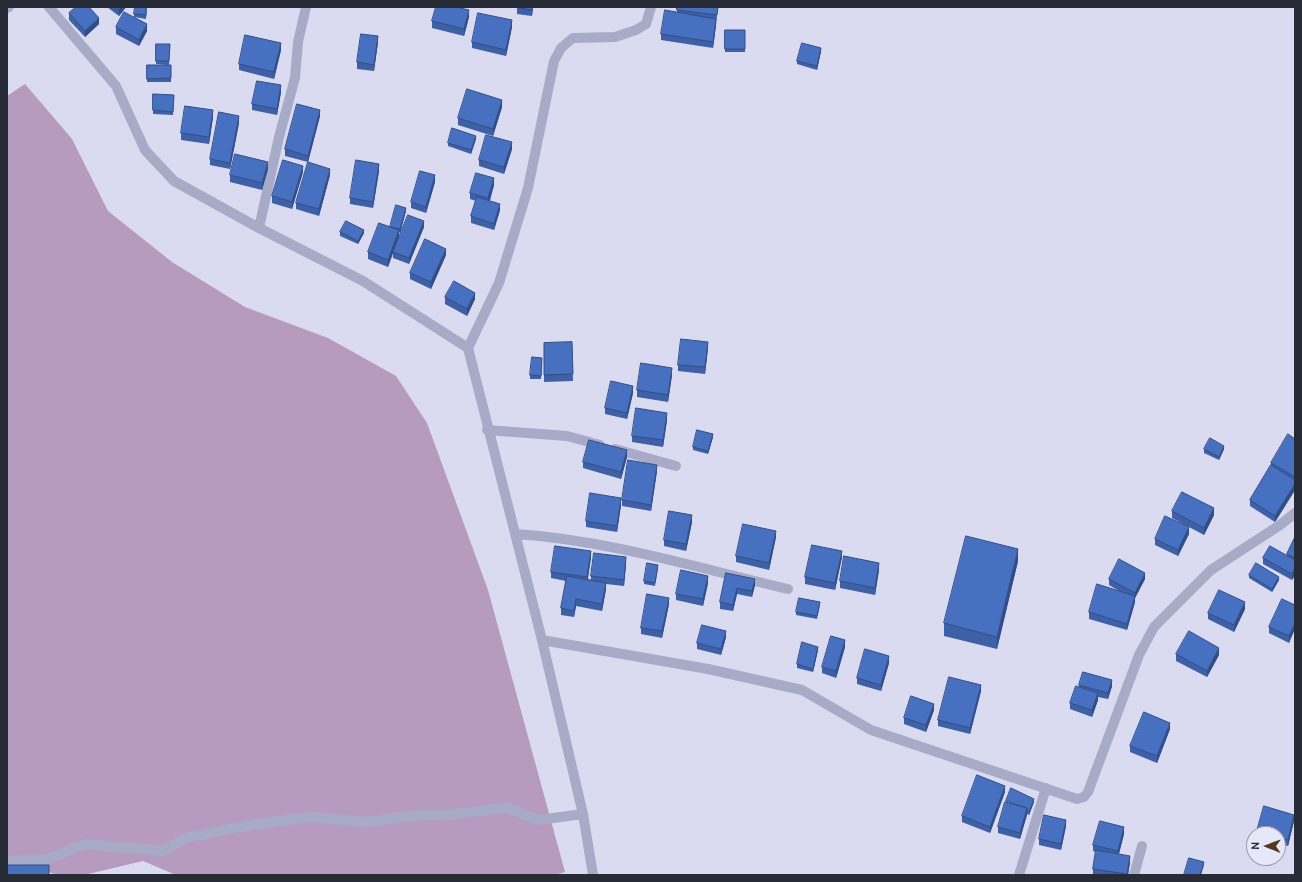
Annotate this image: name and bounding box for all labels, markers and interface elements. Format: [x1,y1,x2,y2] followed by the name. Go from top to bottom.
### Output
[1246,826,1286,866] north arrow
[1248,842,1262,850] text: N

